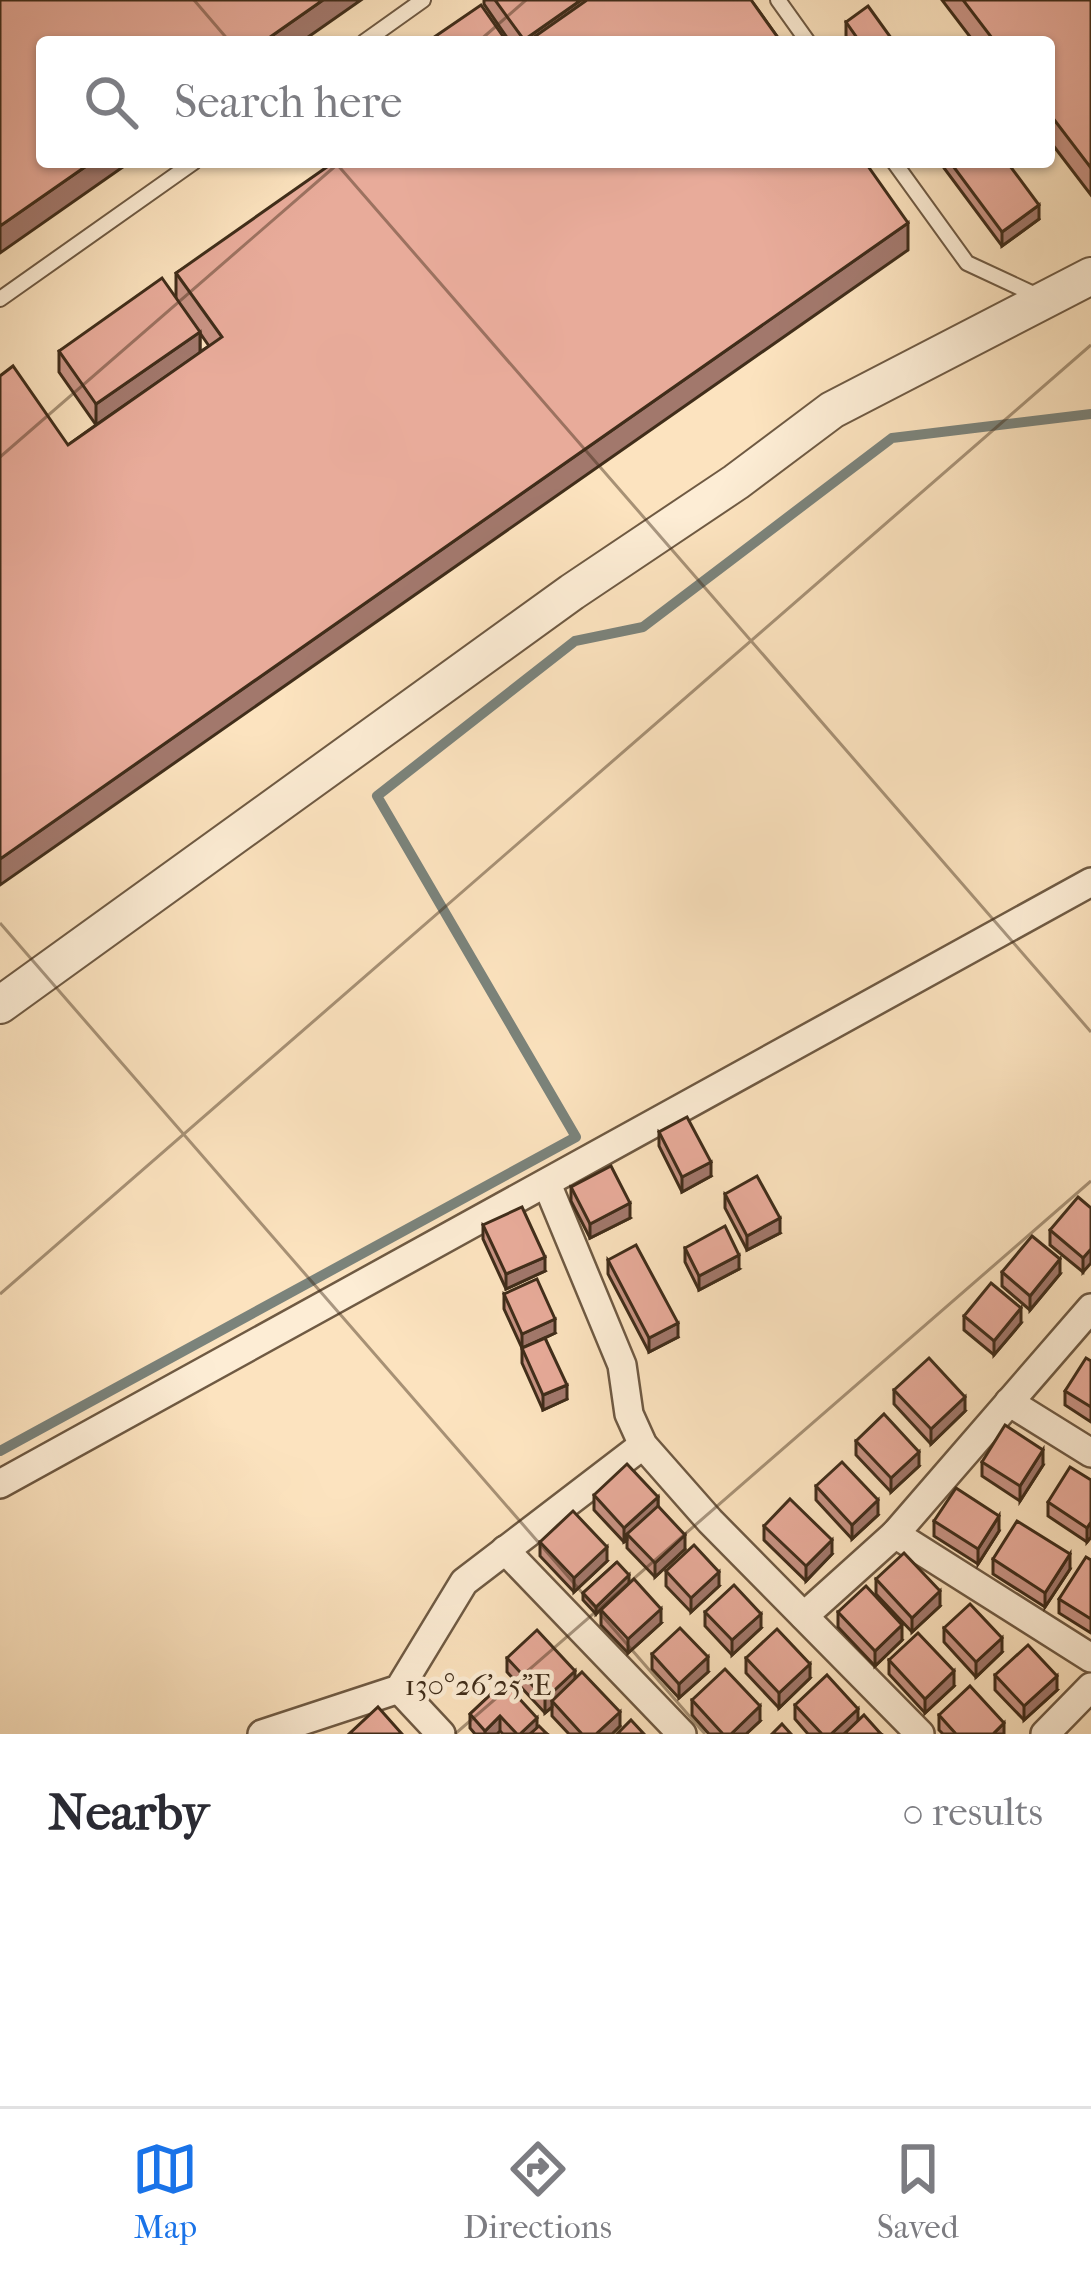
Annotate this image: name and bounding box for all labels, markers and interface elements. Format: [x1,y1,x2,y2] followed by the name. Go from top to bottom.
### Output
[36,36,1055,168] search box
[78,69,144,135] icon: search
[174,76,402,129] text: Search here
[405,1668,551,1703] text: 130°26'25"E
[48,1782,209,1842] text: Nearby
[902,1789,1043,1835] text: 0 results
[132,2136,198,2247] tab: Map
[463,2136,612,2247] tab: Directions
[877,2136,959,2247] tab: Saved

